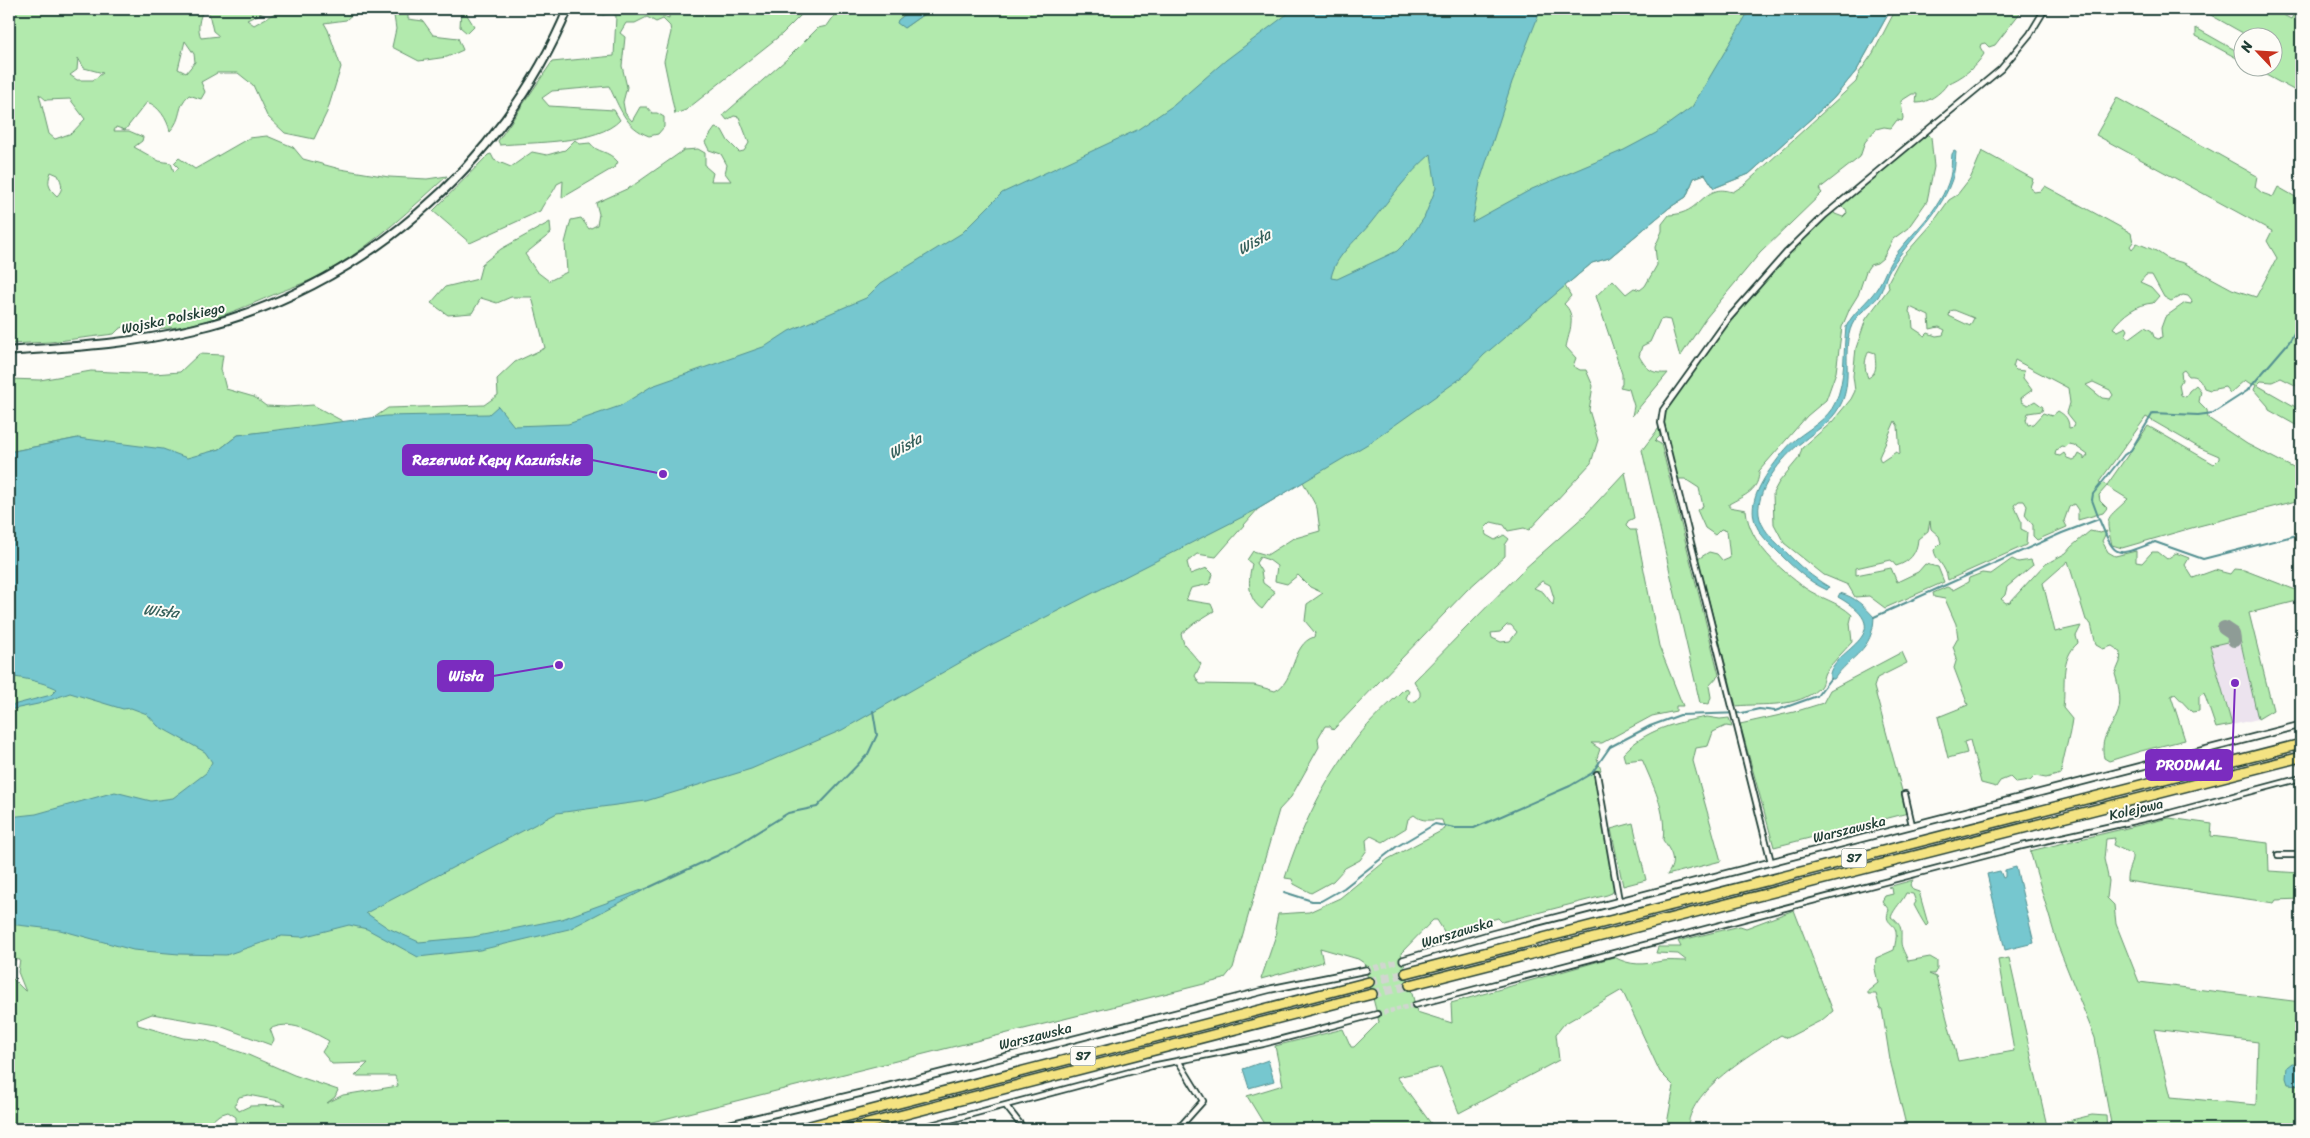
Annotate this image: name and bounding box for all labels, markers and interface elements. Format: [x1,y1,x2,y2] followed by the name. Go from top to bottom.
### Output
[2232,28,2282,78] north arrow
[2233,37,2260,57] text: N
[1232,221,1278,262] water label: Wisła
[119,295,227,342] street label: Wojska Polskiego
[883,425,929,466] water label: Wisła
[403,445,592,475] callout: Rezerwat Kępy Kazuńskie
[411,447,582,473] text: Rezerwat Kępy Kazuńskie
[142,596,182,626] water label: Wisła
[438,661,493,691] callout: Wisła
[448,663,484,689] text: Wisła
[2146,750,2232,780] callout: PRODMAL
[2156,752,2223,778] text: PRODMAL
[2107,791,2166,828] street label: Kolejowa
[1810,808,1888,851] street label: Warszawska
[1842,848,1866,868] road number: S7
[1418,910,1496,955] street label: Warszawska
[996,1015,1074,1058] street label: Warszawska
[1070,1046,1096,1066] road number: S7

